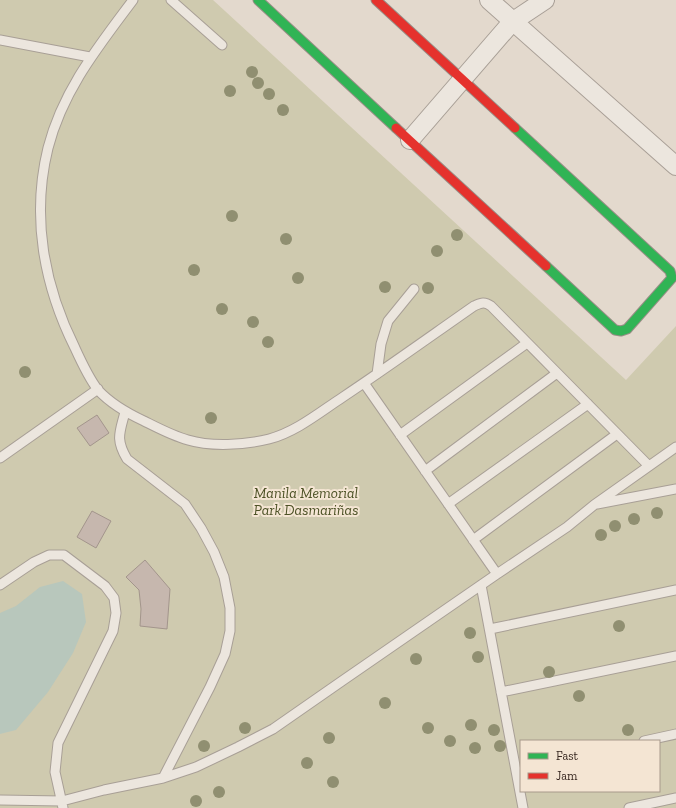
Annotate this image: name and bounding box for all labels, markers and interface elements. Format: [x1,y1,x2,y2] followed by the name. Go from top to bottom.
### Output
[254,484,358,519] park label: Manila Memorial Park Dasmariñas
[520,740,660,792] legend
[556,749,579,763] text: Fast
[556,769,578,783] text: Jam

